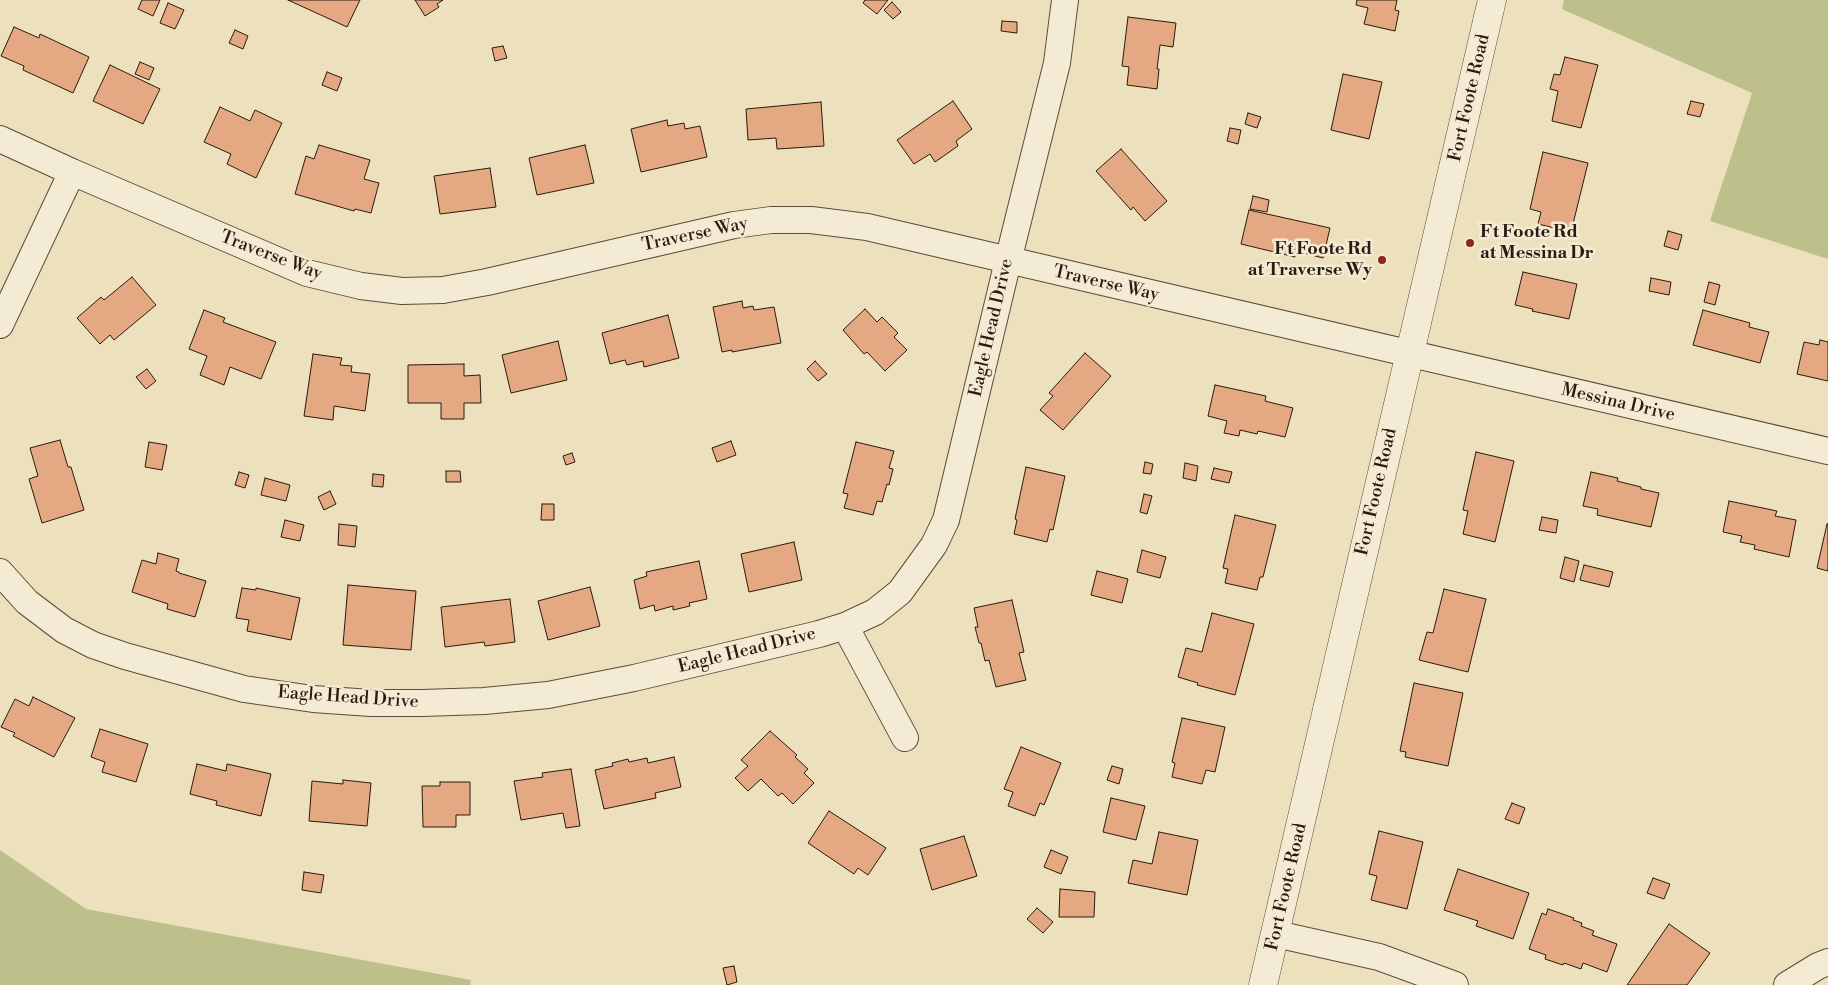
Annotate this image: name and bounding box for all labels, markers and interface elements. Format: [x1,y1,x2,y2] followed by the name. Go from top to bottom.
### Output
[1445,32,1495,164] street label: Fort Foote Road
[640,213,750,257] street label: Traverse Way
[1480,222,1594,264] place label: Ft Foote Rd at Messina Dr
[217,227,325,285] street label: Traverse Way
[1464,237,1476,249] marker: Ft Foote Rd at Messina Dr
[1248,239,1372,282] place label: Ft Foote Rd at Traverse Wy
[1376,254,1388,266] marker: Ft Foote Rd at Traverse Wy
[966,257,1018,399] street label: Eagle Head Drive
[1051,261,1161,307] street label: Traverse Way
[1559,379,1677,427] street label: Messina Drive
[1352,426,1402,558] street label: Fort Foote Road
[676,623,818,679] street label: Eagle Head Drive
[277,682,419,714] street label: Eagle Head Drive
[1262,821,1312,953] street label: Fort Foote Road

